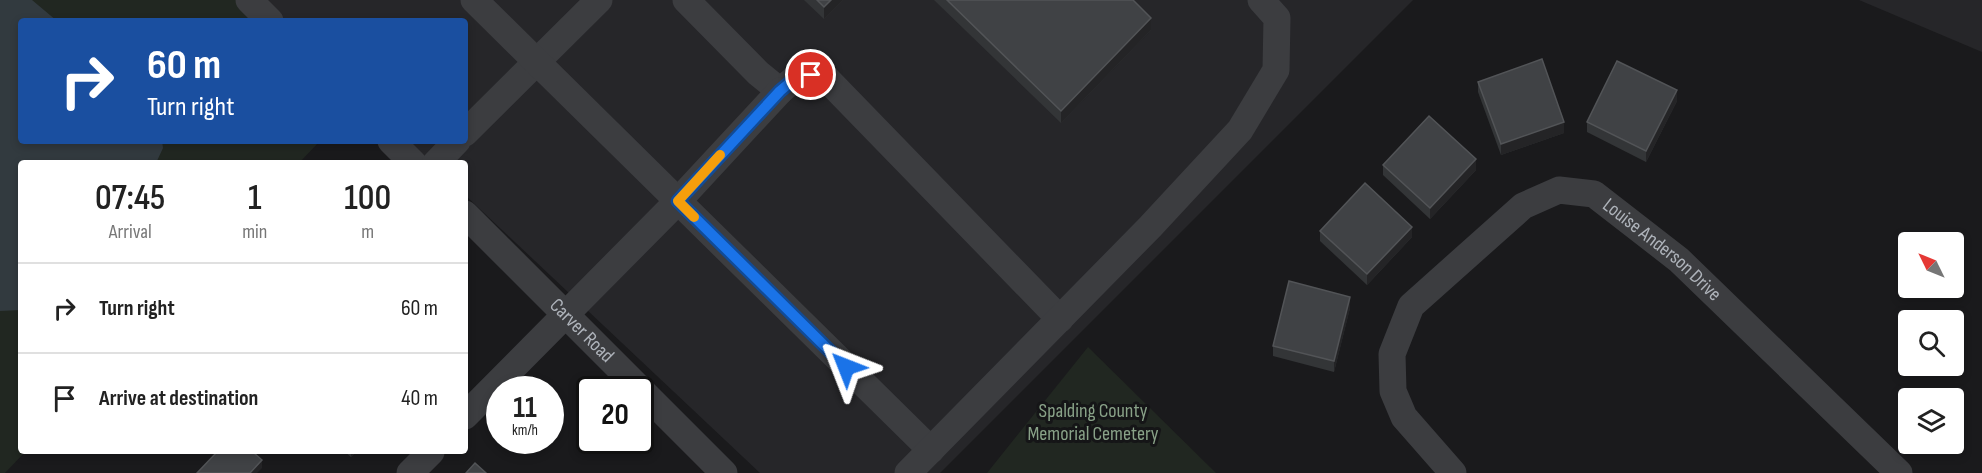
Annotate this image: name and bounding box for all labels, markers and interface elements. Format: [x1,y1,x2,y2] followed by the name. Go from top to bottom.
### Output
[147,40,221,91] text: 60 m
[48,42,126,120] icon: right
[785,49,836,100] pin
[794,58,827,91] icon: arrive
[147,91,234,123] text: Turn right
[95,177,165,220] text: 07:45
[248,177,262,220] text: 1
[344,177,391,220] text: 100
[1598,193,1726,306] street label: Louise Anderson Drive
[109,220,152,244] text: Arrival
[242,220,267,244] text: min
[361,220,374,244] text: m
[1898,232,1964,298] north arrow
[1898,232,1964,454] map controls
[48,292,81,325] icon: right
[545,294,619,368] street label: Carver Road
[99,295,175,322] text: Turn right
[401,295,438,322] text: 60 m
[1898,310,1964,376] button: search
[814,335,878,399] position arrow
[576,376,654,454] speed limit sign: 20
[48,382,81,415] icon: arrive
[99,385,258,412] text: Arrive at destination
[401,385,438,412] text: 40 m
[1898,388,1964,454] button: layers
[513,390,537,426] text: 11
[1027,399,1159,446] park label: Spalding County Memorial Cemetery
[512,421,538,440] text: km/h

